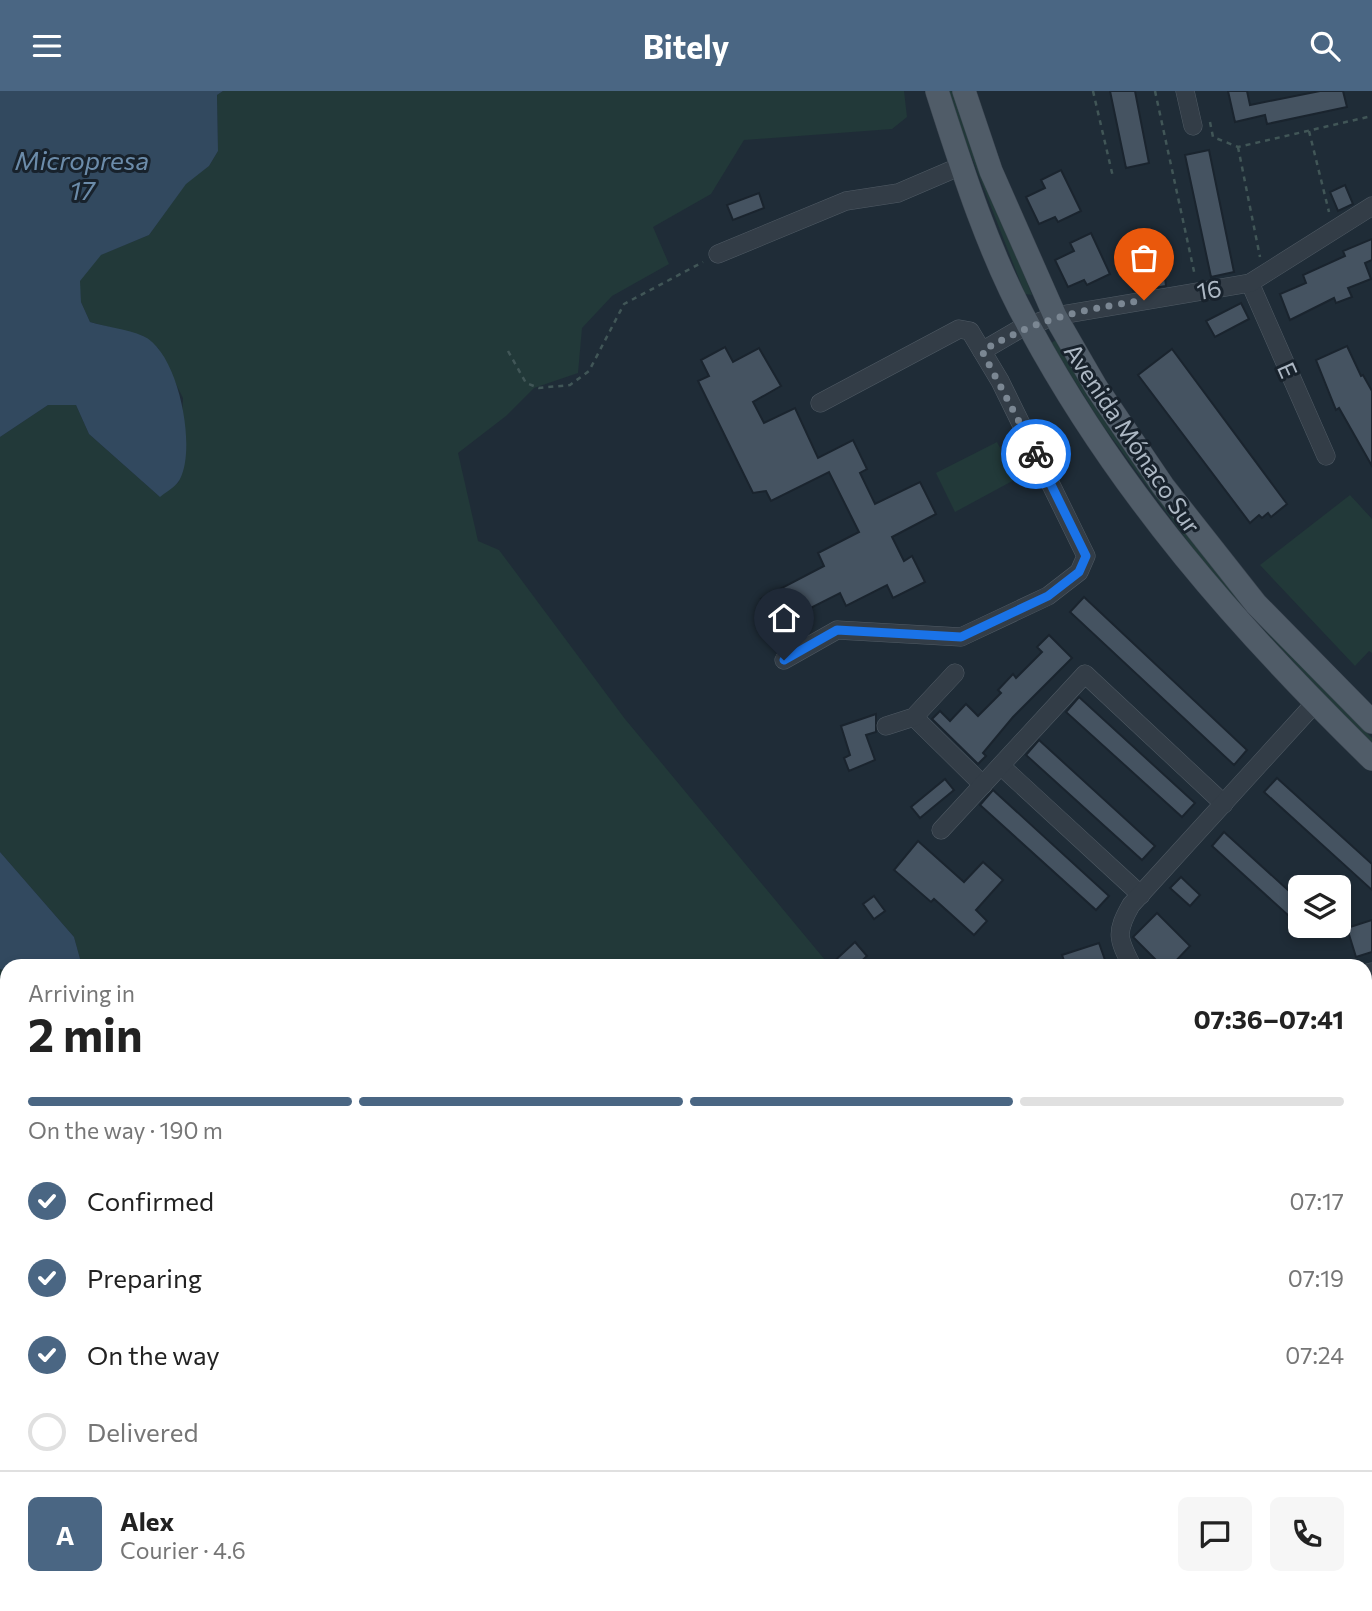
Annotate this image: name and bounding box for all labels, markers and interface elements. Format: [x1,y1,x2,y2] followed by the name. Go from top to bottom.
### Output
[643,26,729,66] text: Bitely
[28,27,66,65] icon: menu
[1306,27,1344,65] icon: search
[15,144,149,205] water label: Micropresa 17
[1114,228,1174,300] pin
[1125,239,1163,277] icon: bag
[1194,273,1224,305] street label: 16
[1059,338,1207,539] street label: Avenida Mónaco Sur
[1272,358,1304,382] street label: E
[1001,419,1071,489] courier
[1017,435,1055,473] icon: bike
[754,588,814,660] pin
[765,599,803,637] icon: home
[1288,875,1351,938] map controls
[1288,875,1351,938] button: layers
[28,979,135,1007] text: Arriving in
[1194,1003,1344,1034] text: 07:36–07:41
[28,1005,143,1061] text: 2 min
[28,1116,223,1144] text: On the way · 190 m
[28,1182,66,1220] icon: check
[87,1185,214,1216] text: Confirmed
[1290,1187,1344,1215] text: 07:17
[28,1259,66,1297] icon: check
[87,1262,202,1293] text: Preparing
[1288,1264,1344,1292] text: 07:19
[28,1336,66,1374] icon: check
[87,1339,220,1370] text: On the way
[1285,1341,1344,1369] text: 07:24
[87,1416,198,1447] text: Delivered
[1178,1497,1252,1571] button: chat
[1270,1497,1344,1571] button: phone
[120,1505,174,1536] text: Alex
[56,1519,74,1550] text: A
[120,1536,246,1564] text: Courier · 4.6

